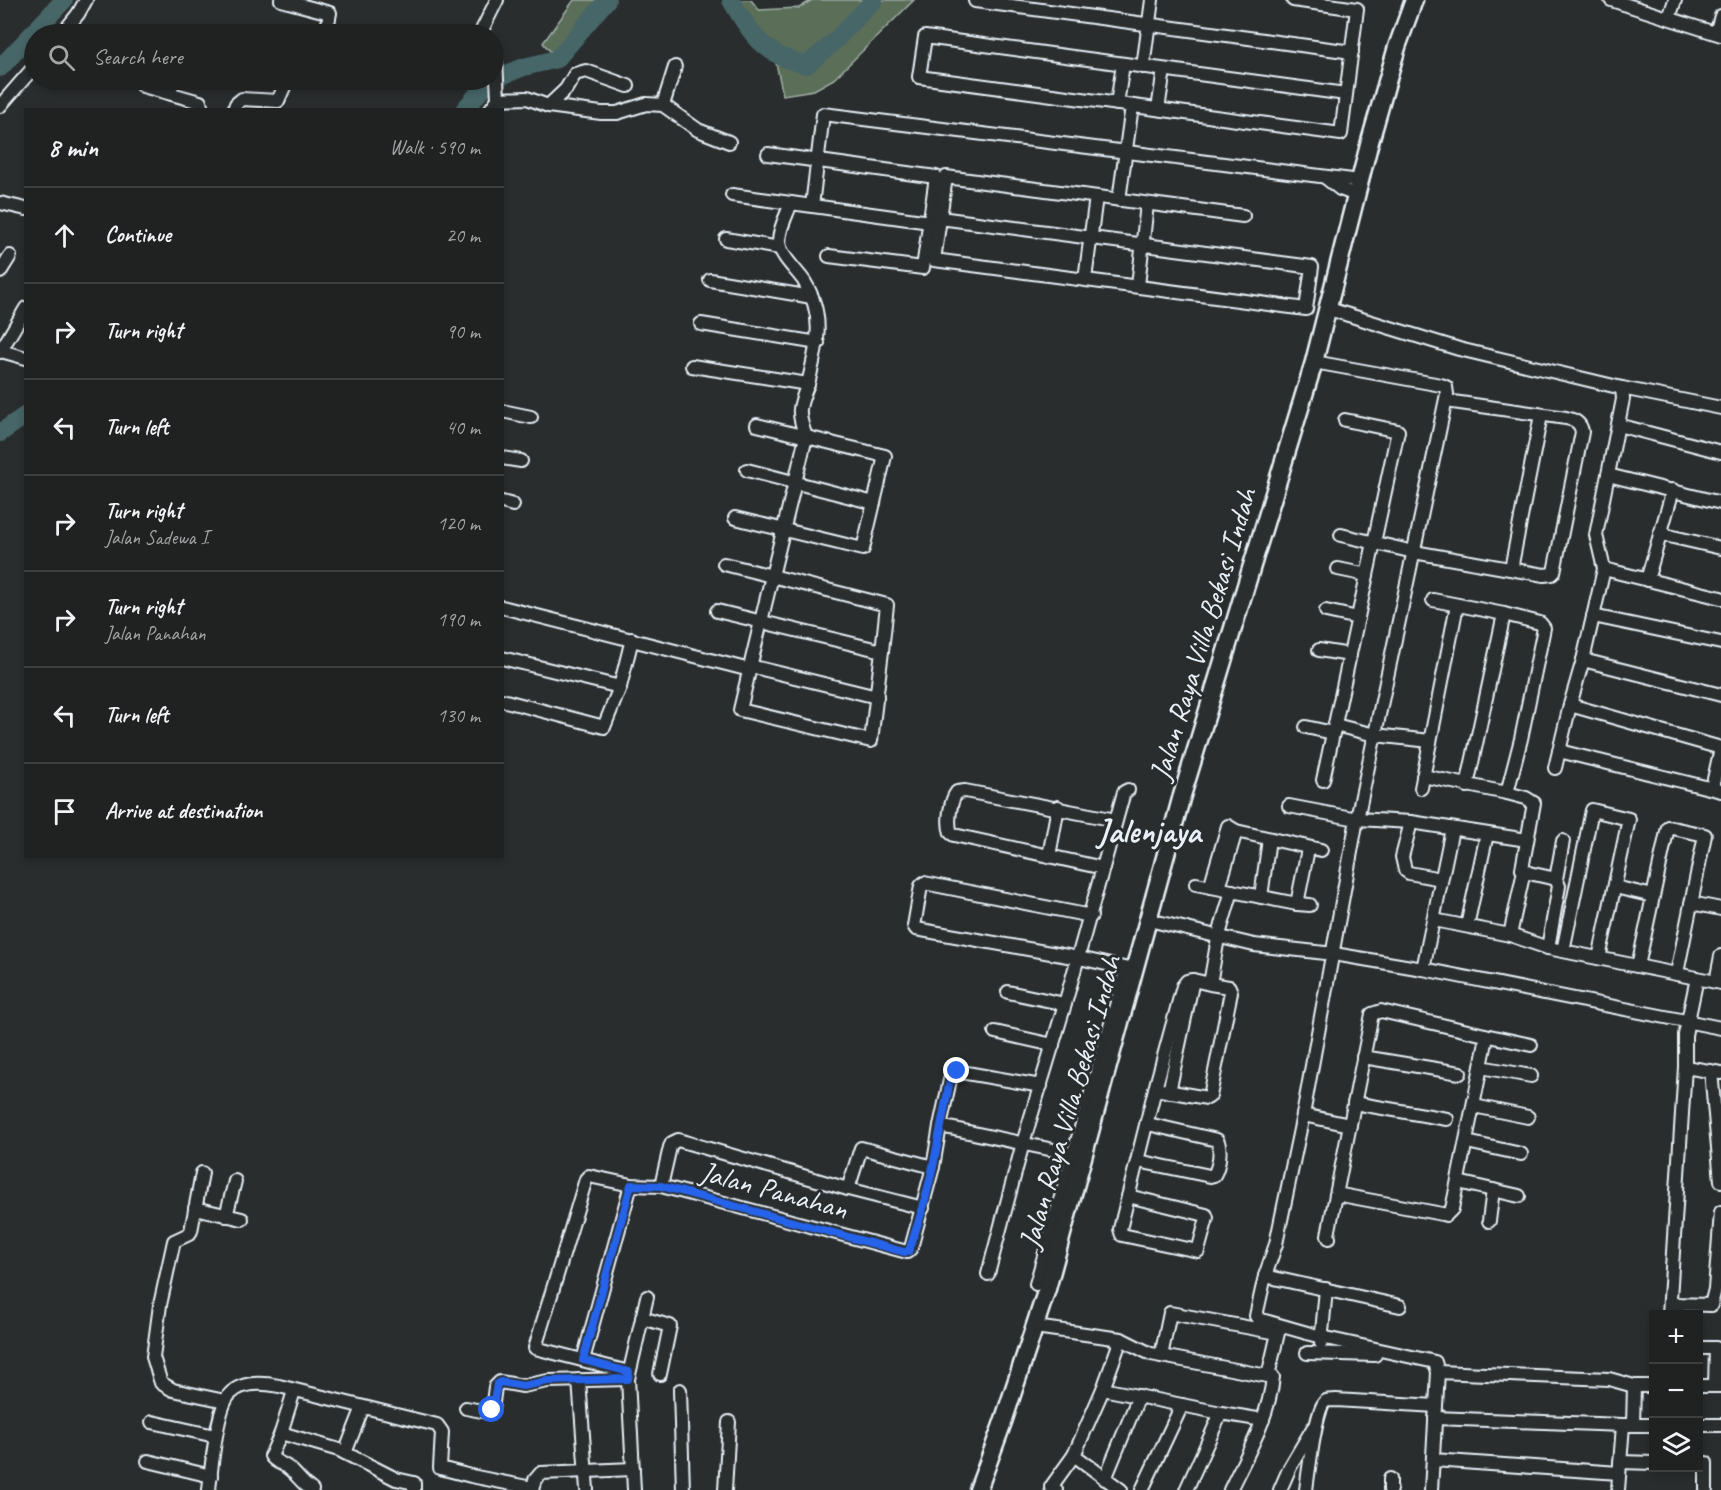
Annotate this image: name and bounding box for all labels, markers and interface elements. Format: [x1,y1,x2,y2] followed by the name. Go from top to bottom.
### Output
[24,24,504,90] search box
[45,41,78,74] icon: search
[93,43,183,71] text: Search here
[48,131,98,164] text: 8 min
[390,135,480,160] text: Walk · 590 m
[48,219,81,252] icon: ahead
[105,221,171,249] text: Continue
[446,223,480,248] text: 20 m
[48,315,81,348] icon: right
[105,317,182,345] text: Turn right
[446,319,480,344] text: 90 m
[48,411,81,444] icon: left
[105,413,169,441] text: Turn left
[446,415,480,440] text: 40 m
[1140,481,1266,787] street label: Jalan Raya Villa Bekasi Indah
[105,497,182,525] text: Turn right
[48,507,81,540] icon: right
[437,511,480,536] text: 120 m
[105,525,208,550] text: Jalan Sadewa I
[105,593,182,621] text: Turn right
[48,603,81,636] icon: right
[437,607,480,632] text: 190 m
[105,621,206,646] text: Jalan Panahan
[48,699,81,732] icon: left
[105,701,169,729] text: Turn left
[437,703,480,728] text: 130 m
[48,795,81,828] icon: arrive
[105,797,262,825] text: Arrive at destination
[1095,810,1203,852] district label: Jalenjaya
[1009,949,1131,1255] street label: Jalan Raya Villa Bekasi Indah
[943,1057,969,1083] route end
[694,1152,852,1228] street label: Jalan Panahan
[1649,1310,1703,1472] map controls
[1649,1310,1703,1364] button: +
[1649,1364,1703,1418] button: −
[478,1396,504,1422] route start
[1649,1418,1703,1472] button: layers

